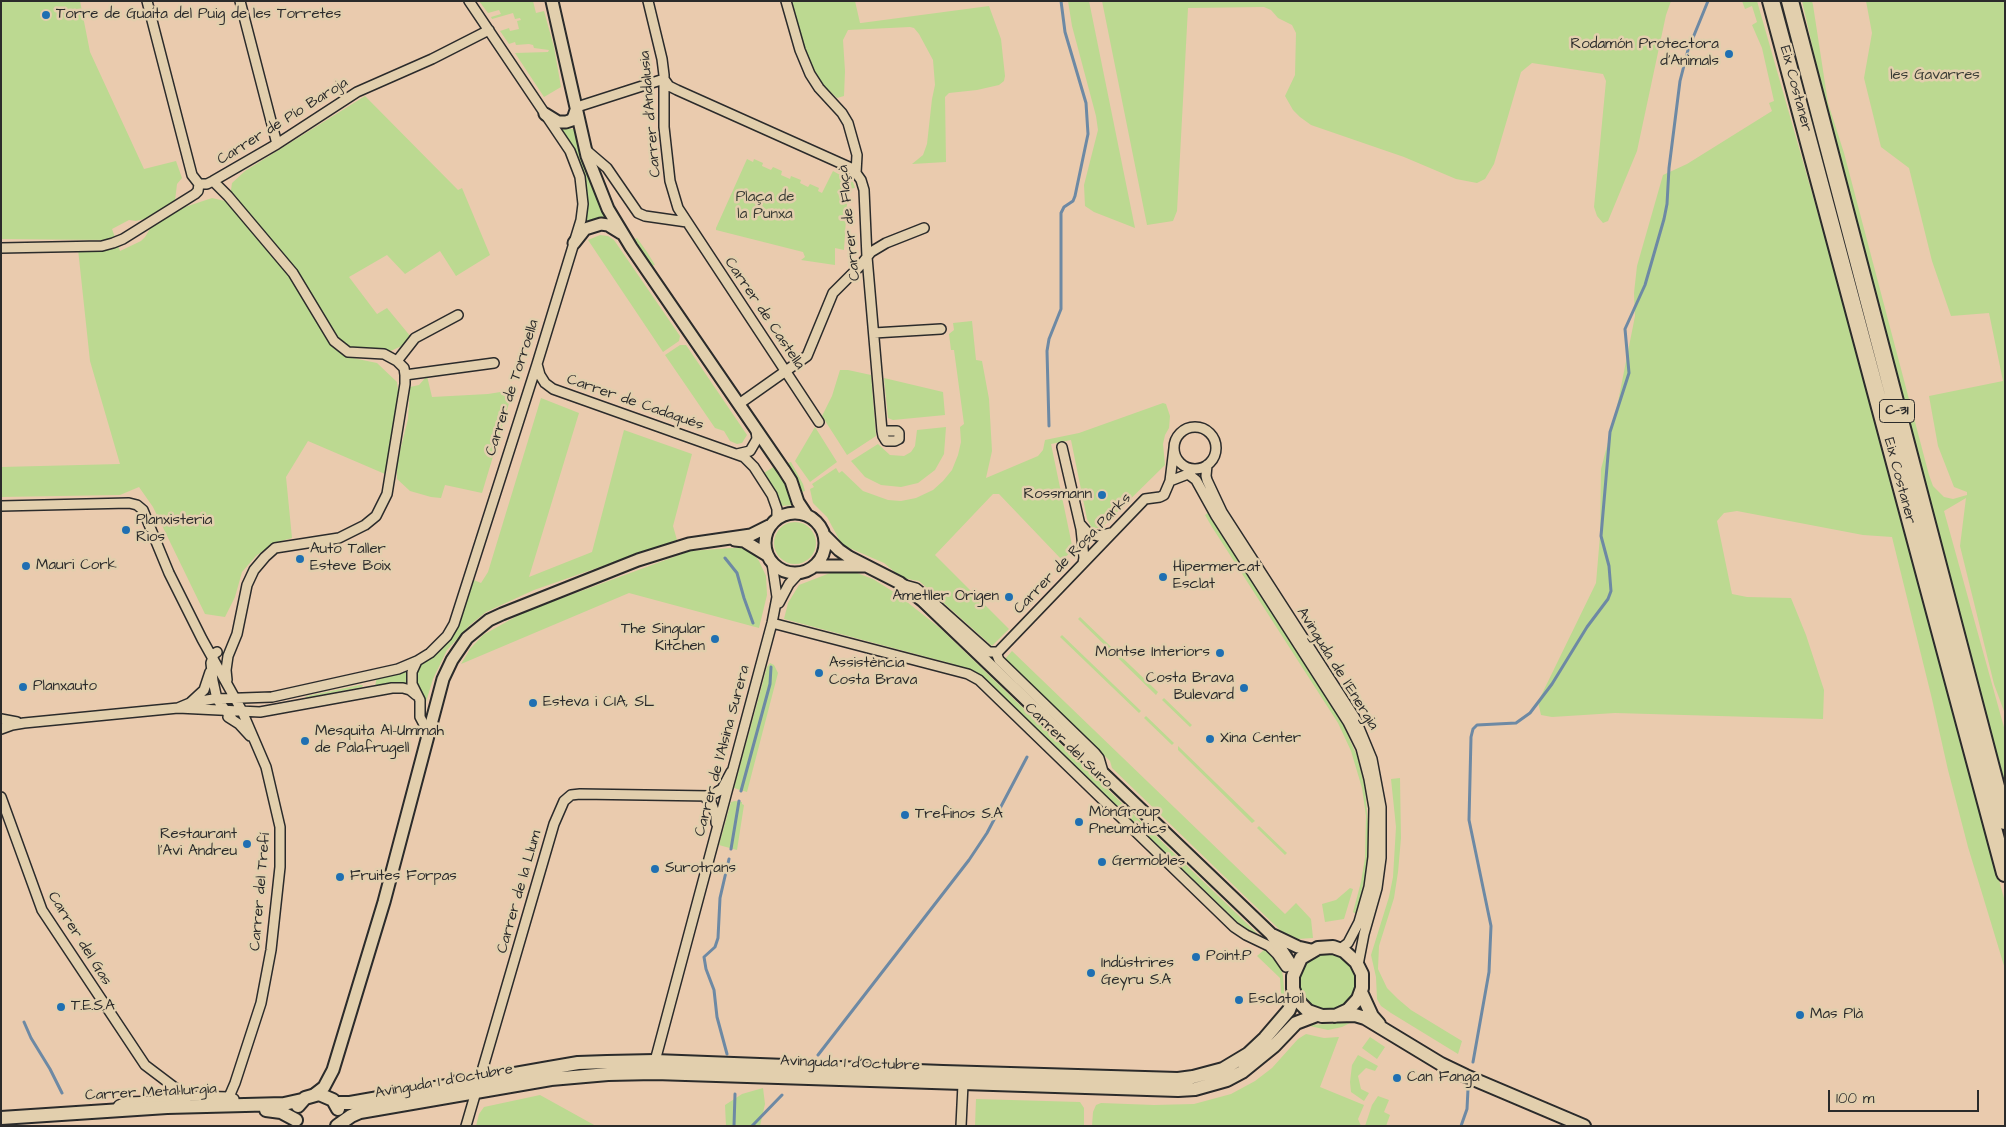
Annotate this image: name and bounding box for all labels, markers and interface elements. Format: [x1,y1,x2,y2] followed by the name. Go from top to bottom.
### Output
[56,6,341,24] place label: Torre de Guaita del Puig de les Torretes
[40,9,52,21] marker: Torre de Guaita del Puig de les Torretes
[1571,36,1719,71] place label: Rodamón Protectora d'Animals
[1775,44,1815,134] street label: Eix Costaner
[1723,48,1735,60] marker: Rodamón Protectora d'Animals
[636,50,666,178] street label: Carrer d'Andalusia
[1890,67,1980,85] park label: les Gavarres
[214,74,352,170] street label: Carrer de Pío Baroja
[835,164,865,282] street label: Carrer de Flaçà
[736,189,794,224] park label: Plaça de la Punxa
[720,255,808,373] street label: Carrer de Castella
[482,318,544,458] street label: Carrer de Torroella
[564,371,706,435] street label: Carrer de Cadaqués
[1880,400,1914,422] road number: C-31
[1879,436,1919,526] street label: Eix Costaner
[1024,486,1092,504] place label: Rossmann
[1096,489,1108,501] marker: Rossmann
[1010,490,1136,618] street label: Carrer de Rosa Parks
[136,512,212,547] place label: Planxisteria Rios
[120,524,132,536] marker: Planxisteria Rios
[310,541,391,576] place label: Auto Taller Esteve Boix
[294,553,306,565] marker: Auto Taller Esteve Boix
[36,557,117,575] place label: Mauri Cork
[1173,559,1260,594] place label: Hipermercat Esclat
[20,560,32,572] marker: Mauri Cork
[1157,571,1169,583] marker: Hipermercat Esclat
[892,588,999,606] place label: Ametller Origen
[1003,591,1015,603] marker: Ametller Origen
[1292,605,1382,733] street label: Avinguda de l'Energia
[621,621,705,656] place label: The Singular Kitchen
[709,633,721,645] marker: The Singular Kitchen
[1095,644,1210,662] place label: Montse Interiors
[1214,647,1226,659] marker: Montse Interiors
[829,655,917,690] place label: Assistència Costa Brava
[691,664,755,838] street label: Carrer de l'Alsina Surera
[813,667,825,679] marker: Assistència Costa Brava
[1146,670,1234,705] place label: Costa Brava Bulevard
[33,678,97,696] place label: Planxauto
[17,681,29,693] marker: Planxauto
[1238,682,1250,694] marker: Costa Brava Bulevard
[543,694,654,712] place label: Esteva i CIA, SL
[527,697,539,709] marker: Esteva i CIA, SL
[1020,699,1116,793] street label: Carrer del Suro
[315,723,444,758] place label: Mesquita Al-Ummah de Palafrugell
[1220,730,1301,748] place label: Xina Center
[1204,733,1216,745] marker: Xina Center
[299,735,311,747] marker: Mesquita Al-Ummah de Palafrugell
[1089,804,1166,839] place label: MónGroup Pneumàtics
[915,806,1003,824] place label: Trefinos S.A
[899,809,911,821] marker: Trefinos S.A
[1073,816,1085,828] marker: MónGroup Pneumàtics
[158,826,237,861] place label: Restaurant l'Avi Andreu
[494,828,546,956] street label: Carrer de la Llum
[247,832,275,952] street label: Carrer del Trefí
[241,838,253,850] marker: Restaurant l'Avi Andreu
[1112,853,1185,871] place label: Germobles
[1096,856,1108,868] marker: Germobles
[665,860,736,878] place label: Surotrans
[649,863,661,875] marker: Surotrans
[350,868,457,886] place label: Fruites Forpas
[334,871,346,883] marker: Fruites Forpas
[43,889,115,989] street label: Carrer del Gas
[1206,948,1252,966] place label: Point.P
[1190,951,1202,963] marker: Point.P
[1101,955,1174,990] place label: Indústrires Geyru S.A
[1085,967,1097,979] marker: Indústrires Geyru S.A
[1249,991,1304,1009] place label: Esclatoil
[1233,994,1245,1006] marker: Esclatoil
[71,998,115,1016] place label: T.E.S.A
[55,1001,67,1013] marker: T.E.S.A
[1810,1006,1863,1024] place label: Mas Plà
[1794,1009,1806,1021] marker: Mas Plà
[780,1053,920,1075] street label: Avinguda 1 d'Octubre
[374,1061,514,1103] street label: Avinguda 1 d'Octubre
[1407,1069,1480,1087] place label: Can Fanga
[1391,1072,1403,1084] marker: Can Fanga
[1831,1080,1982,1112] scale bar
[85,1081,217,1105] street label: Carrer Metal·lurgia
[1836,1088,1875,1109] text: 100 m

